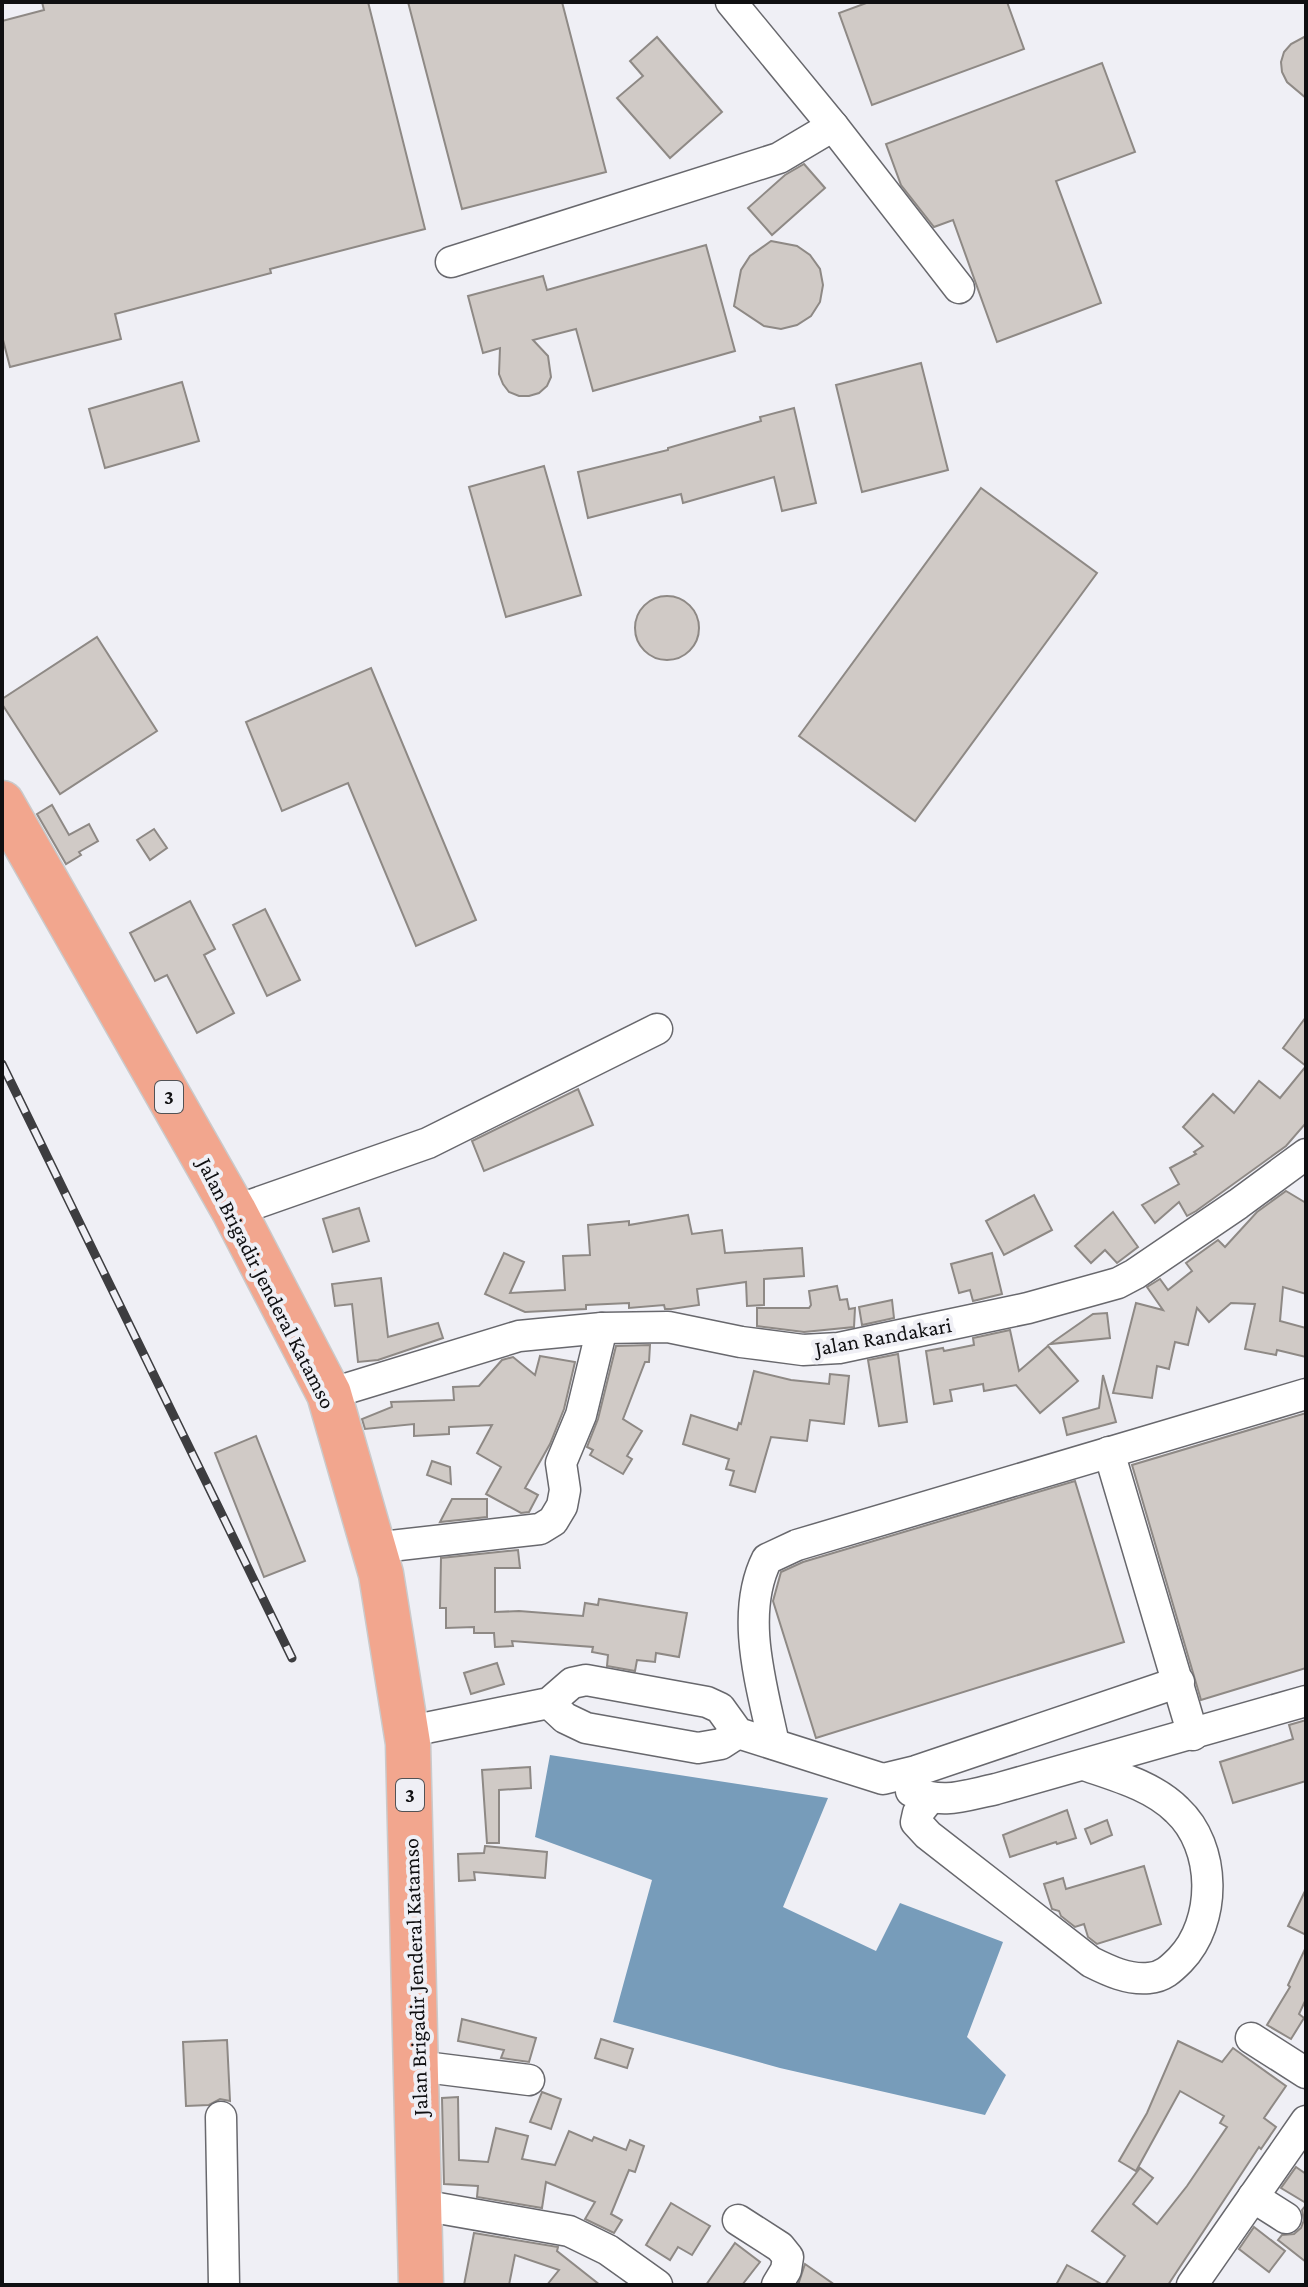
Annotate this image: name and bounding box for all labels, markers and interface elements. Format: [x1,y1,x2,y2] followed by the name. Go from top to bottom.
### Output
[155,1081,183,1113] road number: 3
[191,1152,341,1413] street label: Jalan Brigadir Jenderal Katamso
[811,1312,954,1361] street label: Jalan Randakari
[396,1779,424,1811] road number: 3
[398,1837,433,2118] street label: Jalan Brigadir Jenderal Katamso

